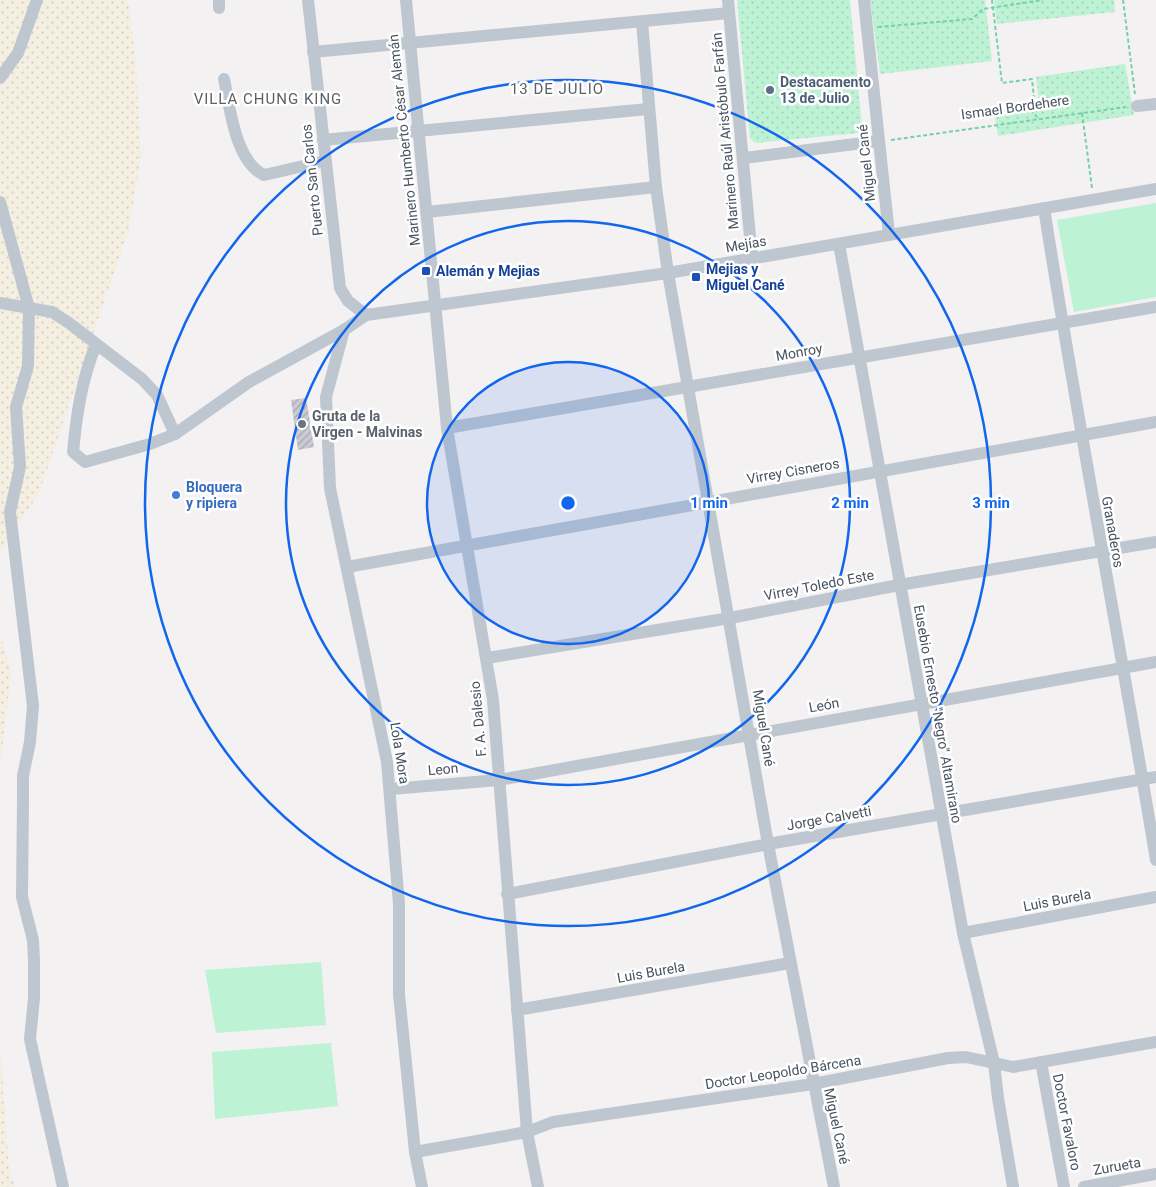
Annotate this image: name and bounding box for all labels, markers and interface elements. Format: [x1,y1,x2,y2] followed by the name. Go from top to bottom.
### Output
[708,32,742,230] street label: Marinero Raúl Aristóbulo Farfán
[385,33,423,247] street label: Marinero Humberto César Alemán
[780,74,871,106] place label: Destacamento 13 de Julio
[510,80,604,98] district label: 13 DE JULIO
[764,84,776,96] marker: Destacamento 13 de Julio
[194,90,342,108] district label: VILLA CHUNG KING
[960,91,1070,123] street label: Ismael Bordehere
[298,123,326,237] street label: Puerto San Carlos
[854,124,878,202] street label: Miguel Cané
[724,233,768,255] street label: Mejías
[706,261,785,293] place label: Mejias y Miguel Cané
[436,263,540,279] place label: Alemán y Mejias
[420,265,432,277] marker: Alemán y Mejias
[690,271,702,283] marker: Mejias y Miguel Cané
[774,340,824,364] street label: Monroy
[312,408,423,440] place label: Gruta de la Virgen - Malvinas
[296,418,308,430] marker: Gruta de la Virgen - Malvinas
[745,455,841,487] street label: Virrey Cisneros
[186,479,243,511] place label: Bloquera y ripiera
[170,489,182,501] marker: Bloquera y ripiera
[559,494,577,512] centre of rings
[690,494,728,512] text: 1 min
[831,494,869,512] text: 2 min
[972,494,1010,512] text: 3 min
[1099,495,1127,569] street label: Granaderos
[763,566,875,604] street label: Virrey Toledo Este
[911,604,965,824] street label: Eusebio Ernesto "Negro" Altamirano
[467,681,489,757] street label: F. A. Dalesio
[750,689,778,767] street label: Miguel Cané
[808,694,840,716] street label: León
[387,721,413,785] street label: Lola Mora
[427,760,459,778] street label: Leon
[785,803,873,833] street label: Jorge Calvetti
[1022,886,1092,914] street label: Luis Burela
[616,958,686,986] street label: Luis Burela
[704,1052,862,1092] street label: Doctor Leopoldo Bárcena
[1050,1072,1084,1172] street label: Doctor Favaloro
[821,1086,853,1166] street label: Miguel Cané
[1092,1154,1142,1178] street label: Zurueta

